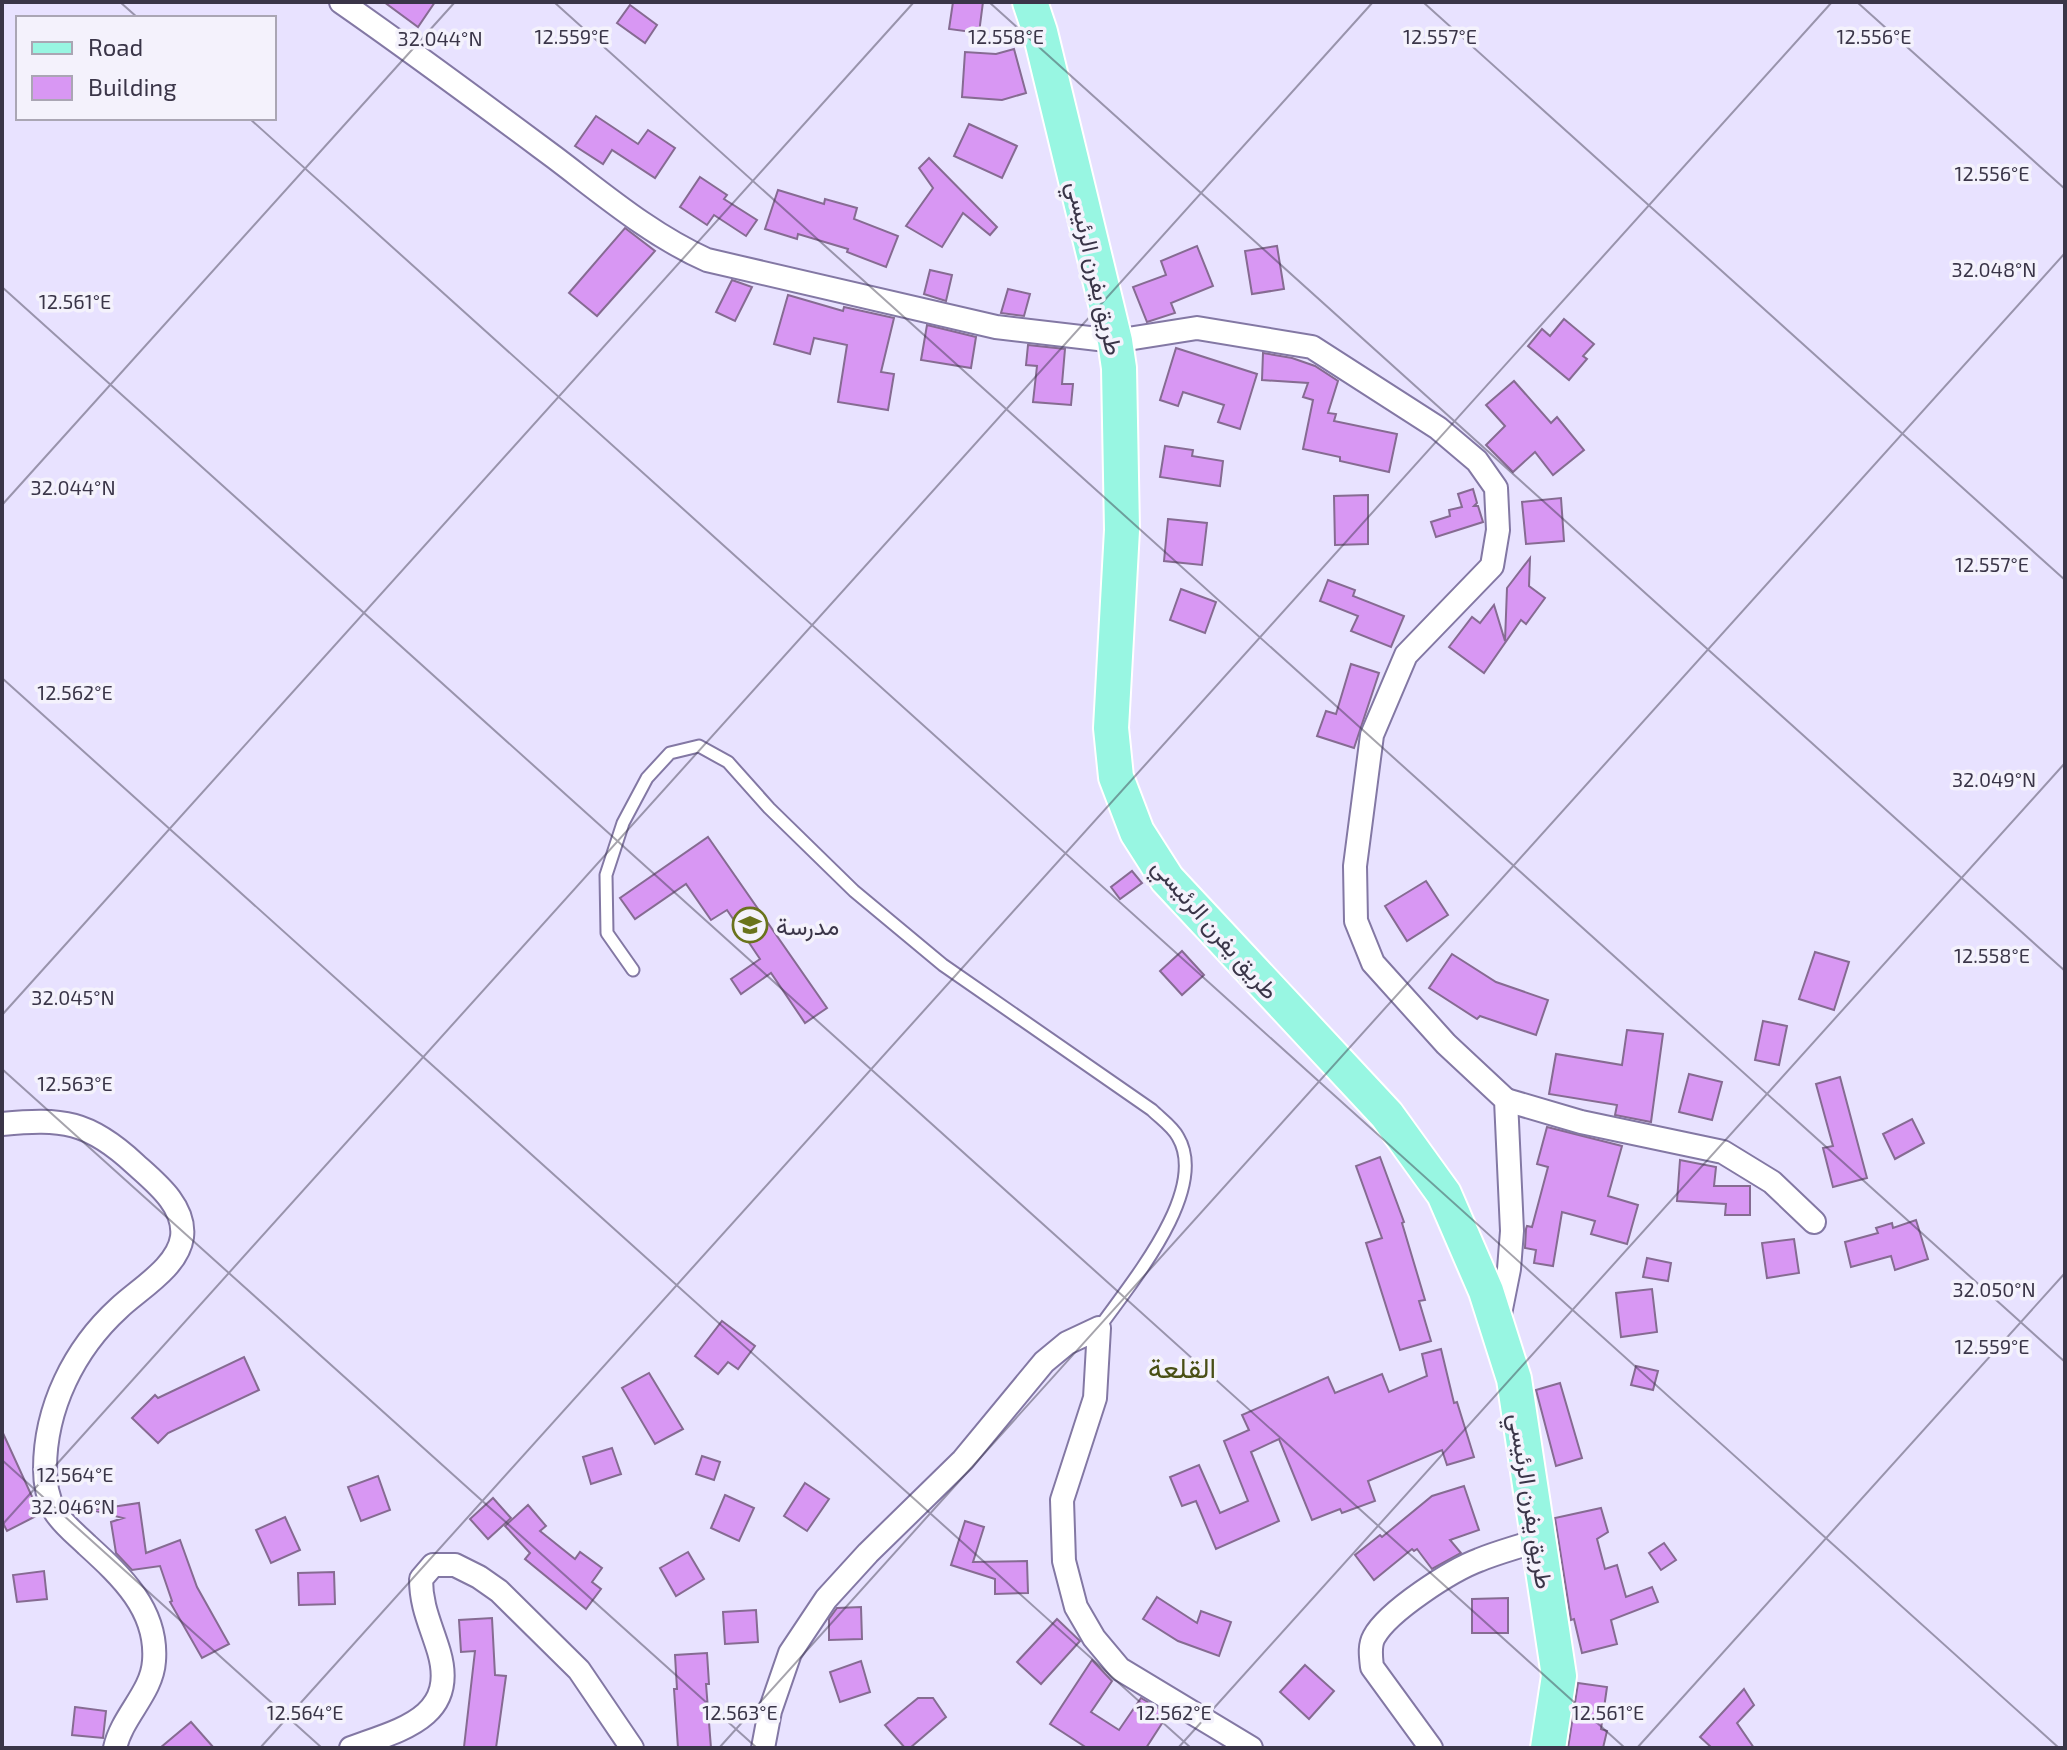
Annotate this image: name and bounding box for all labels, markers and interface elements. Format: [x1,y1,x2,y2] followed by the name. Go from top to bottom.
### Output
[16,16,276,120] legend
[534,24,610,48] text: 12.559°E
[968,24,1044,48] text: 12.558°E
[1403,24,1477,48] text: 12.557°E
[1836,24,1912,48] text: 12.556°E
[398,26,482,50] text: 32.044°N
[88,32,143,61] text: Road
[88,72,177,101] text: Building
[1954,161,2030,185] text: 12.556°E
[1056,178,1130,359] street label: طريق يفرن الرئيسي
[1952,257,2036,281] text: 32.048°N
[39,289,111,313] text: 12.561°E
[31,475,115,499] text: 32.044°N
[1955,552,2029,576] text: 12.557°E
[37,680,113,704] text: 12.562°E
[1952,767,2036,791] text: 32.049°N
[1142,851,1285,1009] street label: طريق يفرن الرئيسي
[731,906,769,944] school or university icon: مدرسة
[776,911,839,942] place label: مدرسة
[1954,943,2030,967] text: 12.558°E
[31,985,115,1009] text: 32.045°N
[37,1071,113,1095] text: 12.563°E
[1952,1277,2036,1301] text: 32.050°N
[1954,1334,2030,1358] text: 12.559°E
[1148,1350,1216,1384] district label: القلعة
[1498,1411,1560,1592] street label: طريق يفرن الرئيسي
[37,1462,113,1486] text: 12.564°E
[31,1494,115,1518] text: 32.046°N
[267,1700,343,1724] text: 12.564°E
[702,1700,778,1724] text: 12.563°E
[1136,1700,1212,1724] text: 12.562°E
[1572,1700,1644,1724] text: 12.561°E

